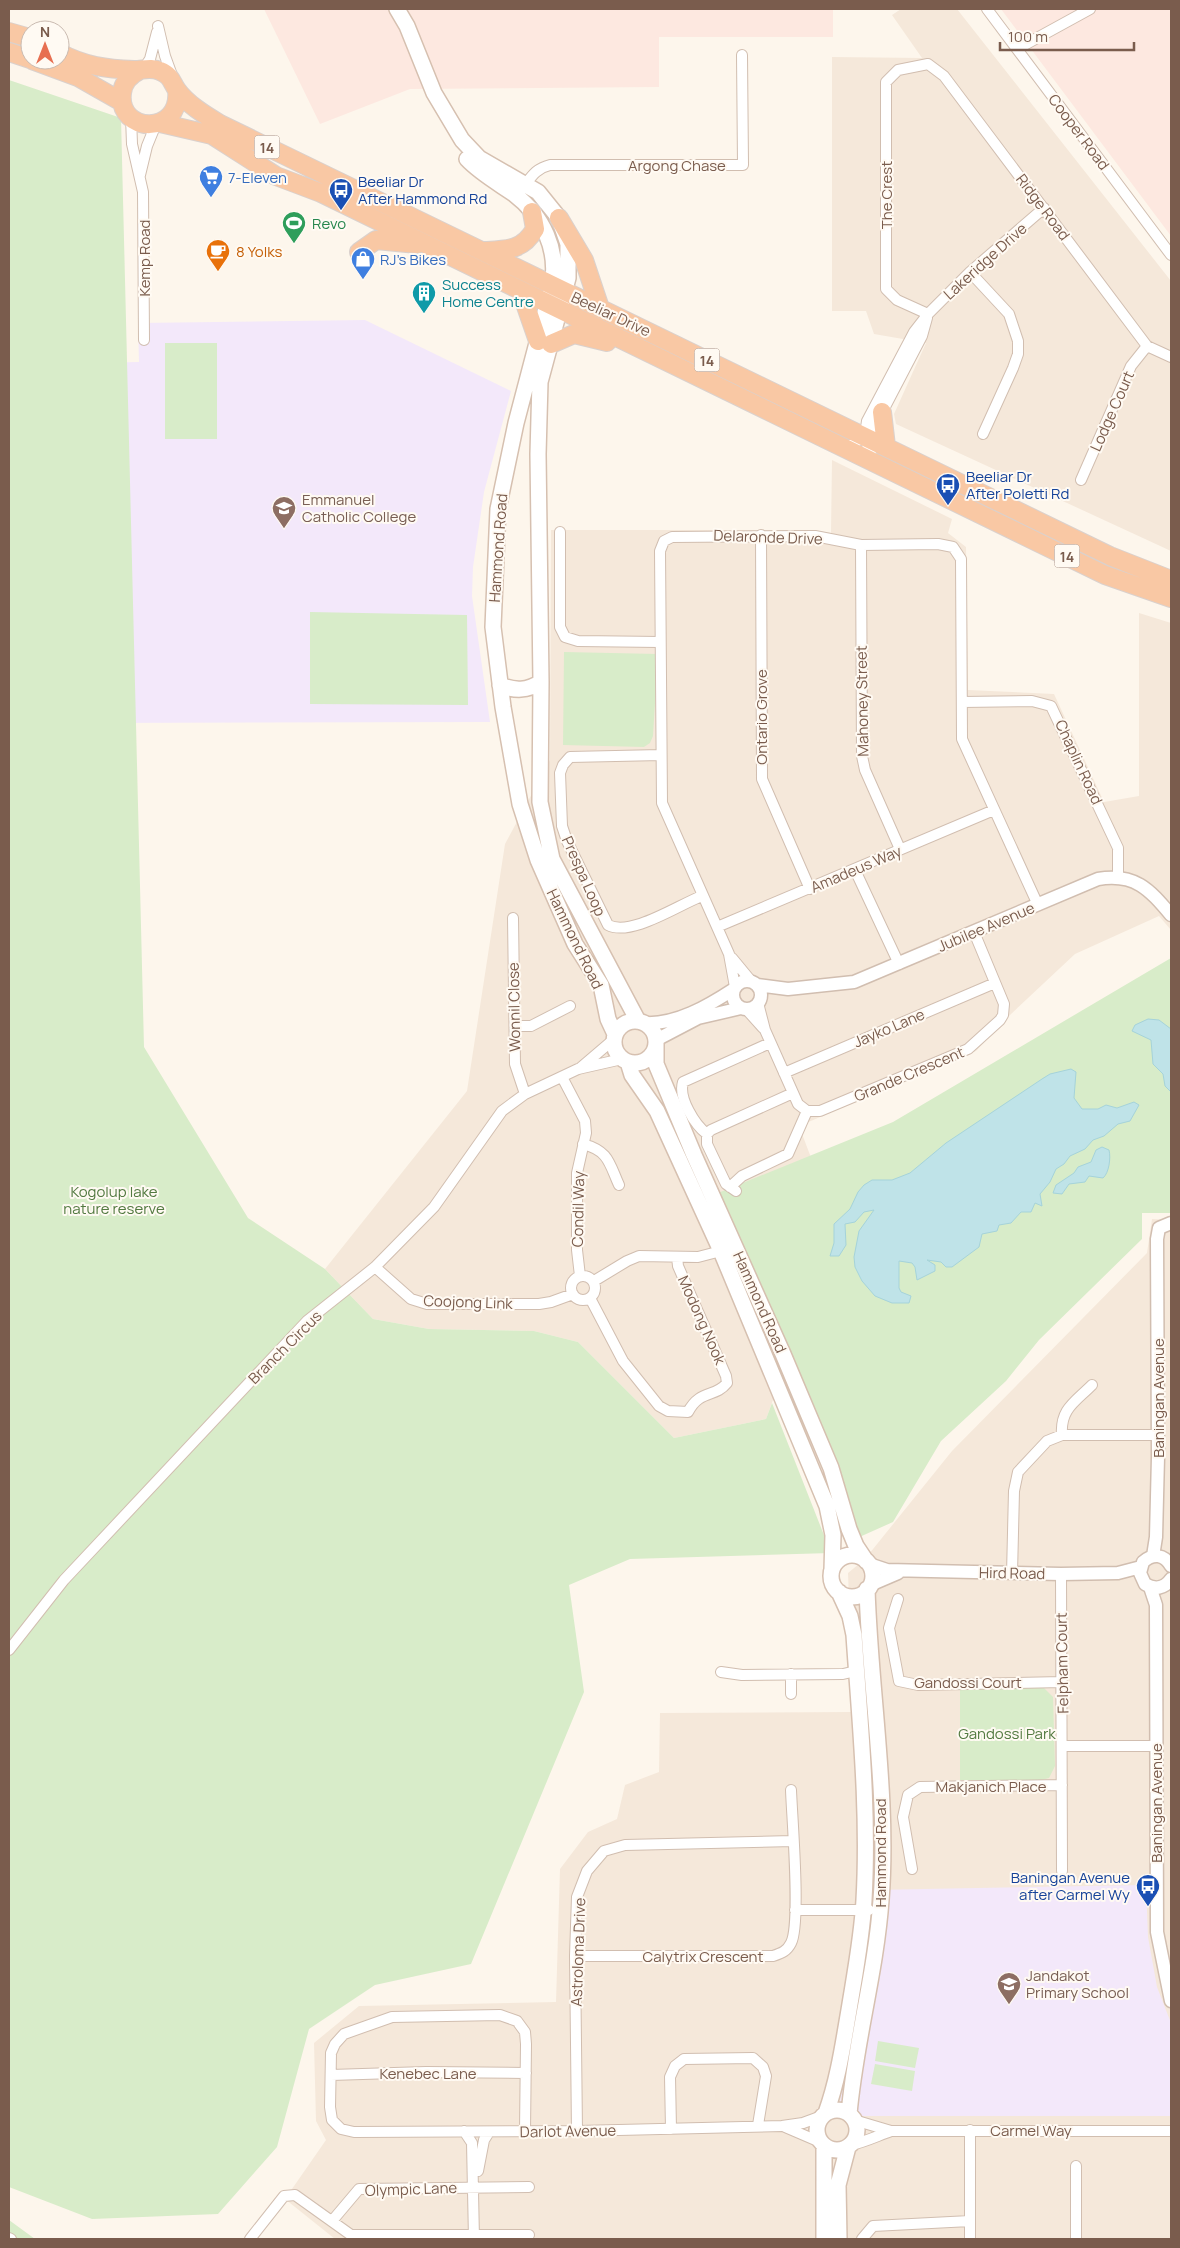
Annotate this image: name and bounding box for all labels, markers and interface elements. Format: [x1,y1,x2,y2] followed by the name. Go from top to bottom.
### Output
[20,20,70,70] north arrow
[1000,20,1134,52] scale bar
[40,22,50,41] text: N
[1008,26,1048,47] text: 100 m
[1044,90,1114,174] street label: Cooper Road
[254,136,280,158] road number: 14
[628,155,726,176] street label: Argong Chase
[876,161,897,229] street label: The Crest
[198,164,224,198] supermarket icon: 7-Eleven
[228,167,287,188] place label: 7-Eleven
[1011,170,1075,244] street label: Ridge Road
[358,171,487,209] place label: Beeliar Dr After Hammond Rd
[328,177,354,211] bus stop icon: Beeliar Dr After Hammond Rd
[281,210,307,244] sports icon: Revo
[312,213,346,234] place label: Revo
[939,218,1031,304] street label: Lakeridge Drive
[134,220,155,297] street label: Kemp Road
[205,238,231,272] cafe icon: 8 Yolks
[236,241,283,262] place label: 8 Yolks
[350,246,376,280] shop icon: RJ's Bikes
[380,249,446,270] place label: RJ's Bikes
[442,274,534,312] place label: Success Home Centre
[411,280,437,314] building icon: Success Home Centre
[568,286,654,342] street label: Beeliar Drive
[694,348,720,372] road number: 14
[1085,367,1139,455] street label: Lodge Court
[966,466,1069,504] place label: Beeliar Dr After Poletti Rd
[935,472,961,506] bus stop icon: Beeliar Dr After Poletti Rd
[302,489,416,527] place label: Emmanuel Catholic College
[484,493,512,603] street label: Hammond Road
[271,495,297,529] school or university icon: Emmanuel Catholic College
[713,525,823,549] street label: Delaronde Drive
[1054,544,1080,568] road number: 14
[851,645,873,757] street label: Mahoney Street
[751,669,772,765] street label: Ontario Grove
[1050,716,1108,808] street label: Chaplin Road
[557,833,611,919] street label: Prespa Loop
[807,840,905,898] street label: Amadeus Way
[542,885,608,993] street label: Hammond Road
[934,897,1038,957] street label: Jubilee Avenue
[503,962,525,1052] street label: Wonnil Close
[850,1003,928,1052] street label: Jayko Lane
[851,1041,967,1107] street label: Grande Crescent
[567,1170,589,1247] street label: Condil Way
[63,1181,165,1219] park label: Kogolup lake nature reserve
[728,1248,792,1356] street label: Hammond Road
[673,1272,731,1368] street label: Modong Nook
[423,1290,514,1314] street label: Coojong Link
[244,1305,327,1388] street label: Branch Circus
[1148,1338,1169,1458] street label: Baningan Avenue
[979,1562,1045,1584] street label: Hird Road
[1051,1612,1073,1714] street label: Felpham Court
[914,1672,1022,1693] street label: Gandossi Court
[958,1723,1056,1744] park label: Gandossi Park
[1146,1743,1167,1863] street label: Baningan Avenue
[936,1776,1047,1797] street label: Makjanich Place
[870,1798,891,1908] street label: Hammond Road
[1011,1867,1130,1905] place label: Baningan Avenue after Carmel Wy
[1135,1873,1161,1907] bus stop icon: Baningan Avenue after Carmel Wy
[566,1897,590,2007] street label: Astroloma Drive
[642,1946,764,1967] street label: Calytrix Crescent
[1026,1965,1129,2003] place label: Jandakot Primary School
[996,1971,1022,2005] school or university icon: Jandakot Primary School
[379,2063,477,2084] street label: Kenebec Lane
[520,2120,617,2142] street label: Darlot Avenue
[990,2120,1072,2141] street label: Carmel Way
[365,2177,458,2201] street label: Olympic Lane

